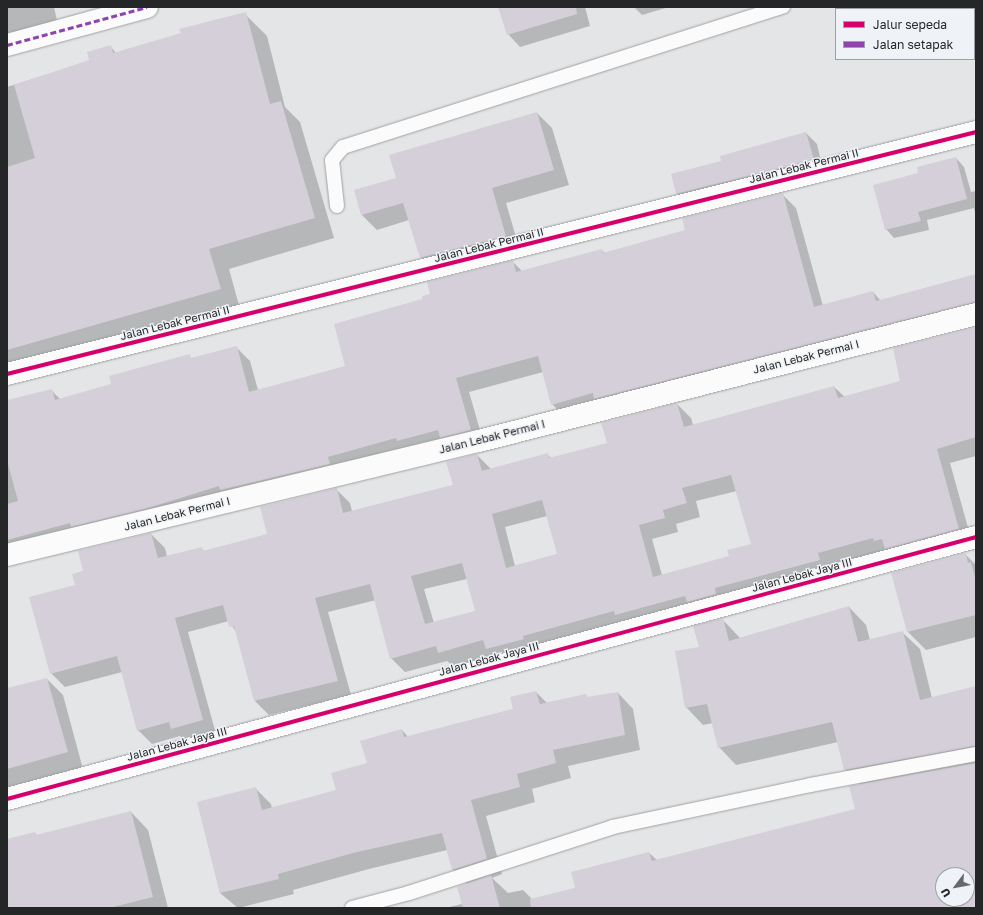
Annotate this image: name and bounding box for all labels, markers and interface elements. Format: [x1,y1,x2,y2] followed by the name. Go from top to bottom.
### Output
[835,8,975,60] legend
[873,17,947,32] text: Jalur sepeda
[873,37,953,52] text: Jalan setapak
[748,146,860,186] street label: Jalan Lebak Permai II
[433,225,545,265] street label: Jalan Lebak Permai II
[119,303,231,343] street label: Jalan Lebak Permai II
[752,337,860,377] street label: Jalan Lebak Permai I
[438,417,546,457] street label: Jalan Lebak Permai I
[123,494,231,534] street label: Jalan Lebak Permai I
[750,555,854,595] street label: Jalan Lebak Jaya III
[437,639,541,679] street label: Jalan Lebak Jaya III
[125,724,229,764] street label: Jalan Lebak Jaya III
[935,867,975,907] north arrow
[938,886,953,900] text: U

